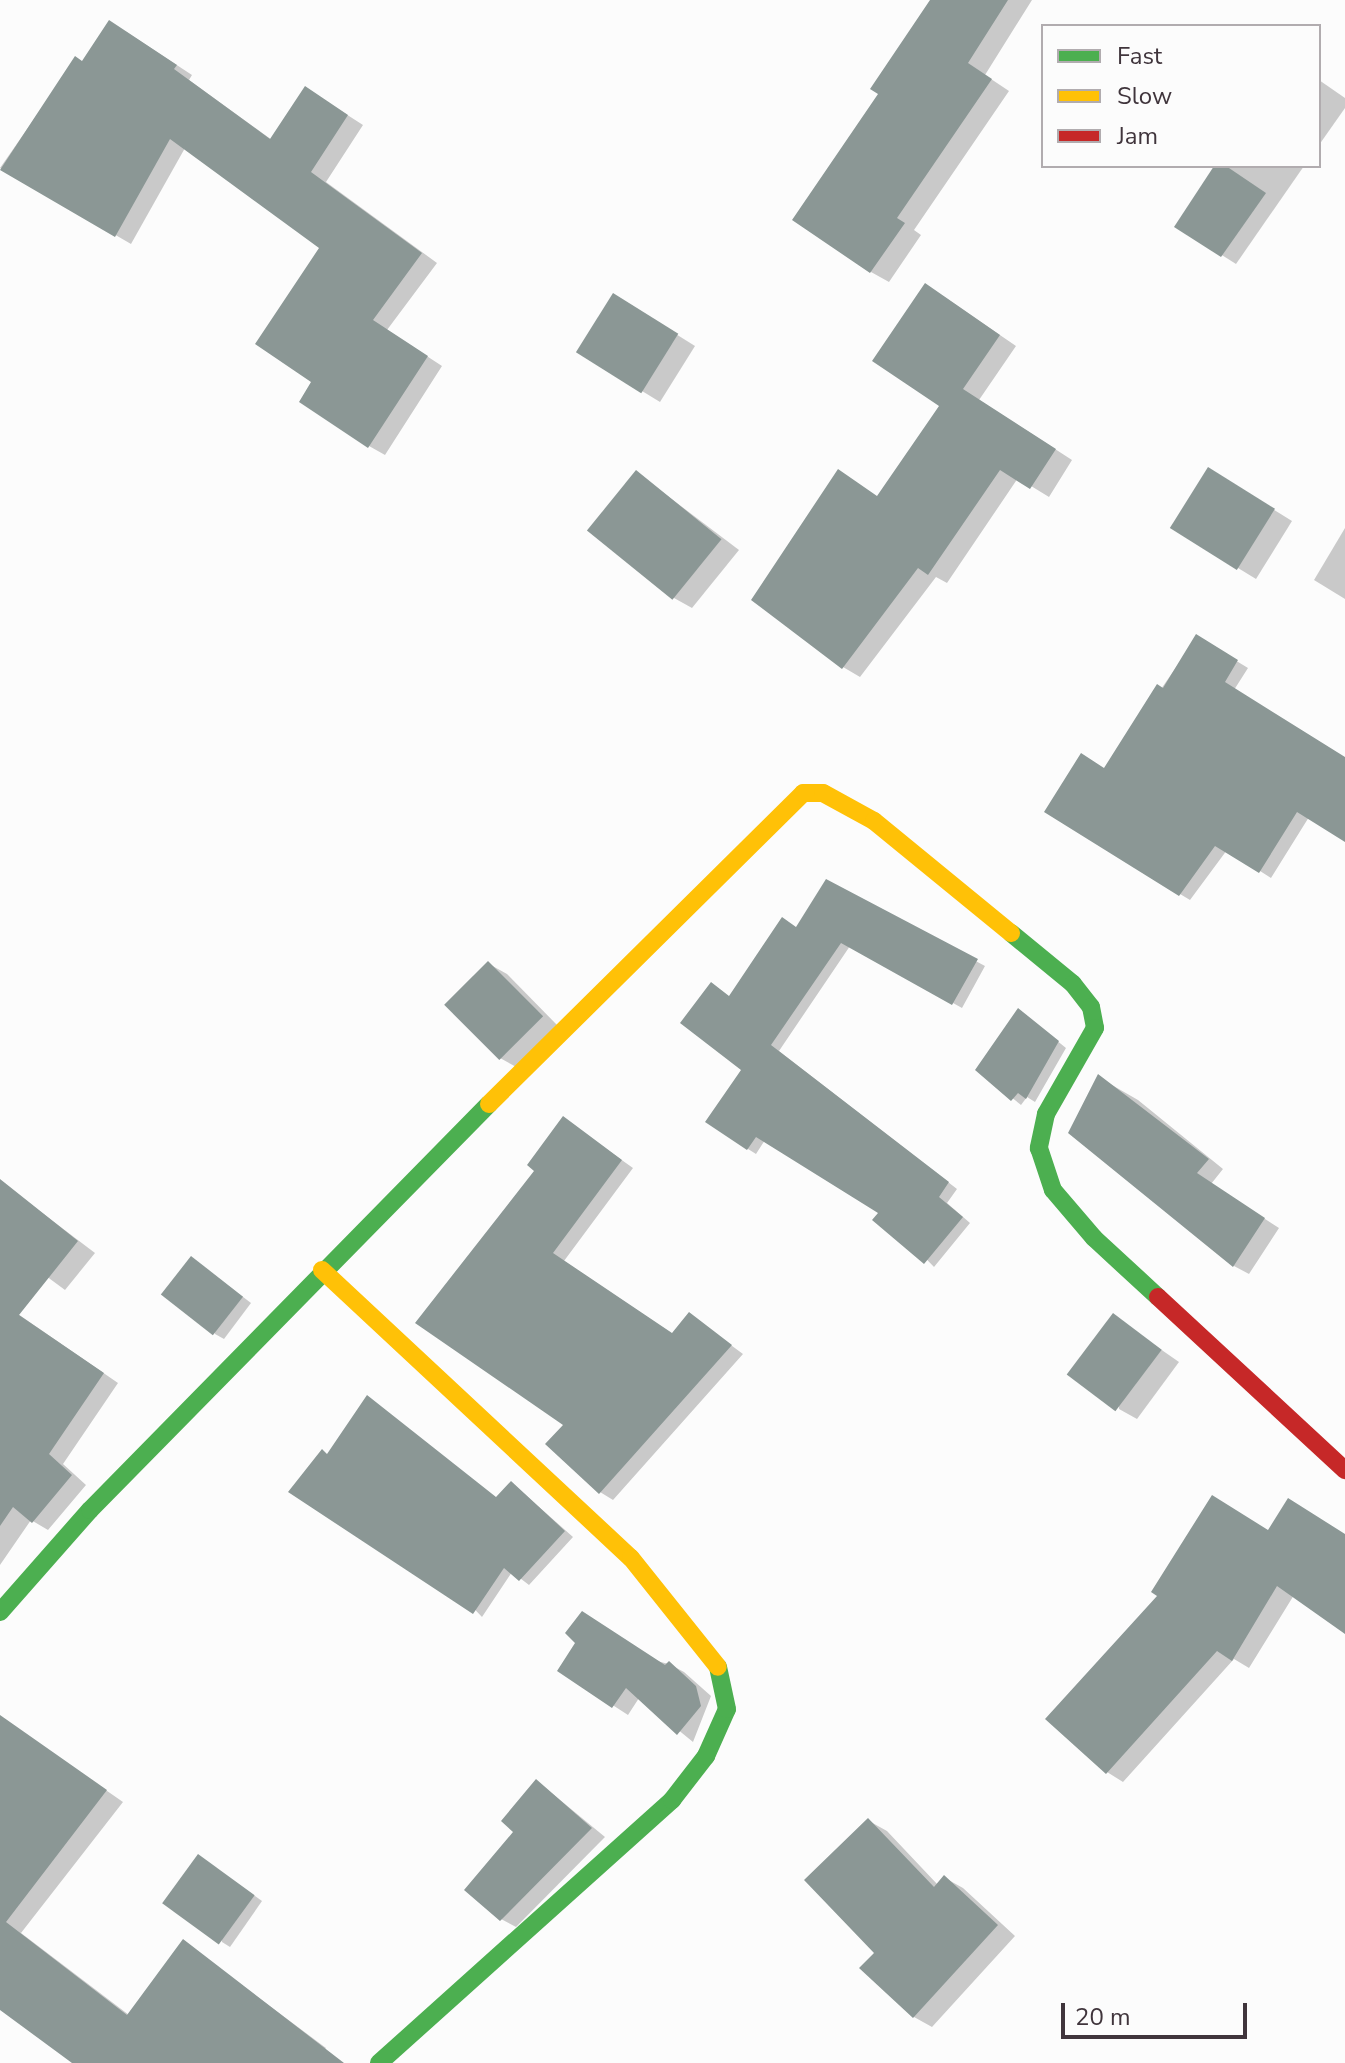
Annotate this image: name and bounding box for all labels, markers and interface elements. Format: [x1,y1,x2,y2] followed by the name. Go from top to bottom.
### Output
[1041,24,1321,168] legend
[1117,40,1162,72] text: Fast
[1117,80,1172,112] text: Slow
[1117,120,1158,152] text: Jam
[1065,1987,1251,2037] scale bar
[1075,2001,1131,2033] text: 20 m

